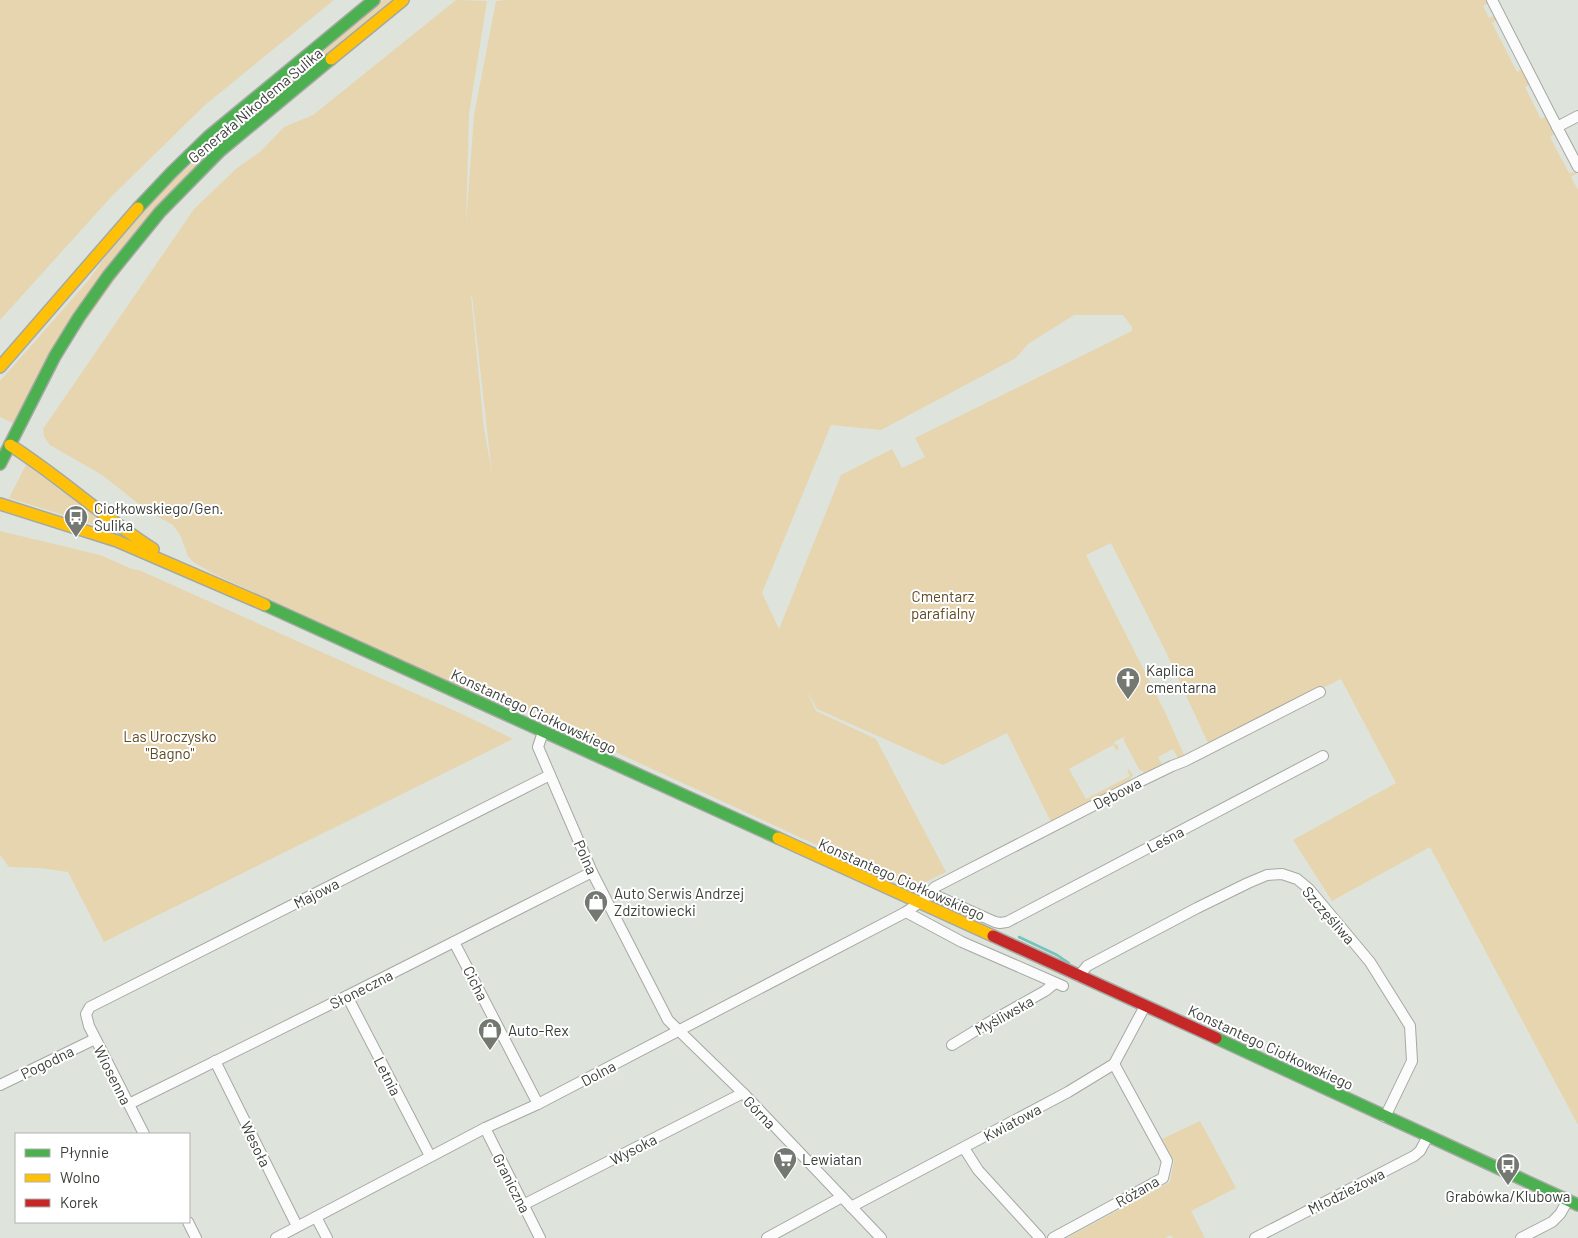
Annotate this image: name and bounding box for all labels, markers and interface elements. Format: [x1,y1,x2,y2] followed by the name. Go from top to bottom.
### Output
[184,44,326,166] street label: Generała Nikodema Sulika
[94,499,223,534] place label: Ciołkowskiego/Gen. Sulika
[63,504,89,538] bus stop icon: Ciołkowskiego/Gen. Sulika
[911,587,975,622] park label: Cmentarz parafialny
[1146,661,1217,696] place label: Kaplica cmentarna
[448,665,620,757] street label: Konstantego Ciołkowskiego
[1115,666,1141,700] church icon: Kaplica cmentarna
[123,727,217,762] park label: Las Uroczysko "Bagno"
[1090,773,1144,813] street label: Dębowa
[1143,822,1187,856] street label: Leśna
[816,834,988,924] street label: Konstantego Ciołkowskiego
[570,837,602,877] street label: Polna
[290,874,342,912] street label: Majowa
[1299,882,1359,948] street label: Szczęśliwa
[614,884,744,919] place label: Auto Serwis Andrzej Zdzitowiecki
[583,889,609,923] shop icon: Auto Serwis Andrzej Zdzitowiecki
[460,963,492,1003] street label: Cicha
[326,965,396,1013] street label: Słoneczna
[972,992,1036,1038] street label: Myśliwska
[1185,1001,1357,1093] street label: Konstantego Ciołkowskiego
[477,1017,503,1051] shop icon: Auto-Rex
[508,1021,569,1039] place label: Auto-Rex
[17,1041,77,1083] street label: Pogodna
[90,1042,136,1108] street label: Wiosenna
[371,1053,405,1099] street label: Letnia
[578,1056,618,1090] street label: Dolna
[740,1092,780,1132] street label: Górna
[980,1099,1044,1145] street label: Kwiatowa
[237,1118,275,1170] street label: Wesoła
[607,1130,659,1168] street label: Wysoka
[15,1133,190,1223] legend
[60,1143,109,1161] text: Płynnie
[772,1146,798,1180] supermarket icon: Lewiatan
[489,1150,535,1216] street label: Graniczna
[802,1150,862,1168] place label: Lewiatan
[1495,1152,1521,1186] bus stop icon: Grabówka/Klubowa
[1305,1164,1387,1218] street label: Młodzieżowa
[60,1168,100,1186] text: Wolno
[1112,1171,1162,1211] street label: Różana
[1446,1187,1570,1205] place label: Grabówka/Klubowa
[60,1193,98,1211] text: Korek

